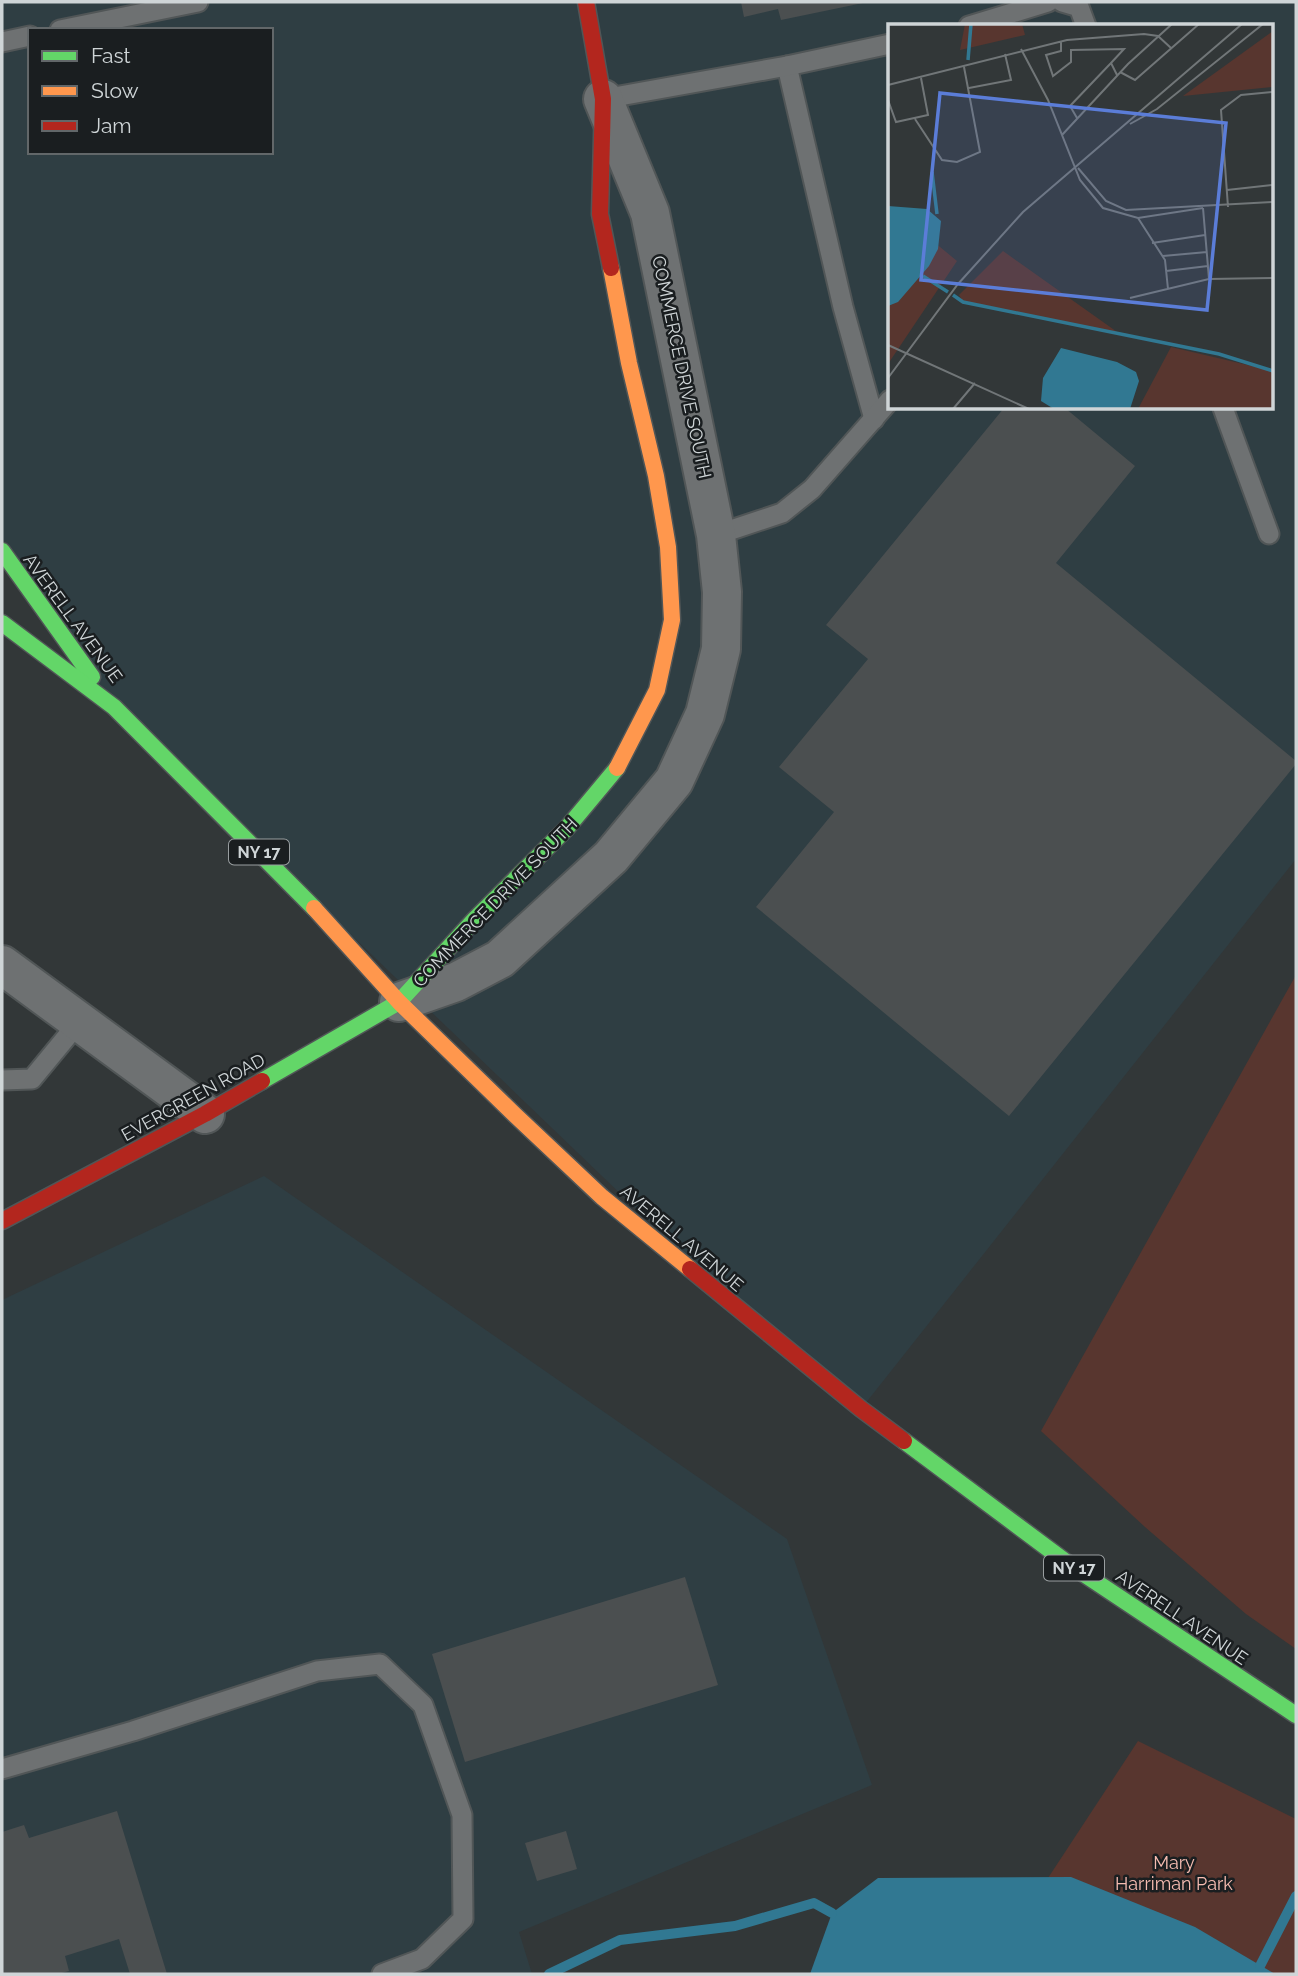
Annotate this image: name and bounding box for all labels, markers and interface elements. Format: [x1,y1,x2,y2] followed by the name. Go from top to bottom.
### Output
[888,24,1274,410] inset map
[28,28,273,154] legend
[91,43,131,68] text: Fast
[91,78,139,103] text: Slow
[91,113,132,138] text: Jam
[648,254,716,480] street label: COMMERCE DRIVE SOUTH
[19,549,127,687] street label: AVERELL AVENUE
[409,813,581,991] street label: COMMERCE DRIVE SOUTH
[229,839,289,864] road number: NY 17
[118,1049,269,1145] street label: EVERGREEN ROAD
[616,1180,748,1296] street label: AVERELL AVENUE
[1044,1556,1104,1580] road number: NY 17
[1112,1565,1252,1669] street label: AVERELL AVENUE
[1115,1852,1233,1894] park label: Mary Harriman Park

